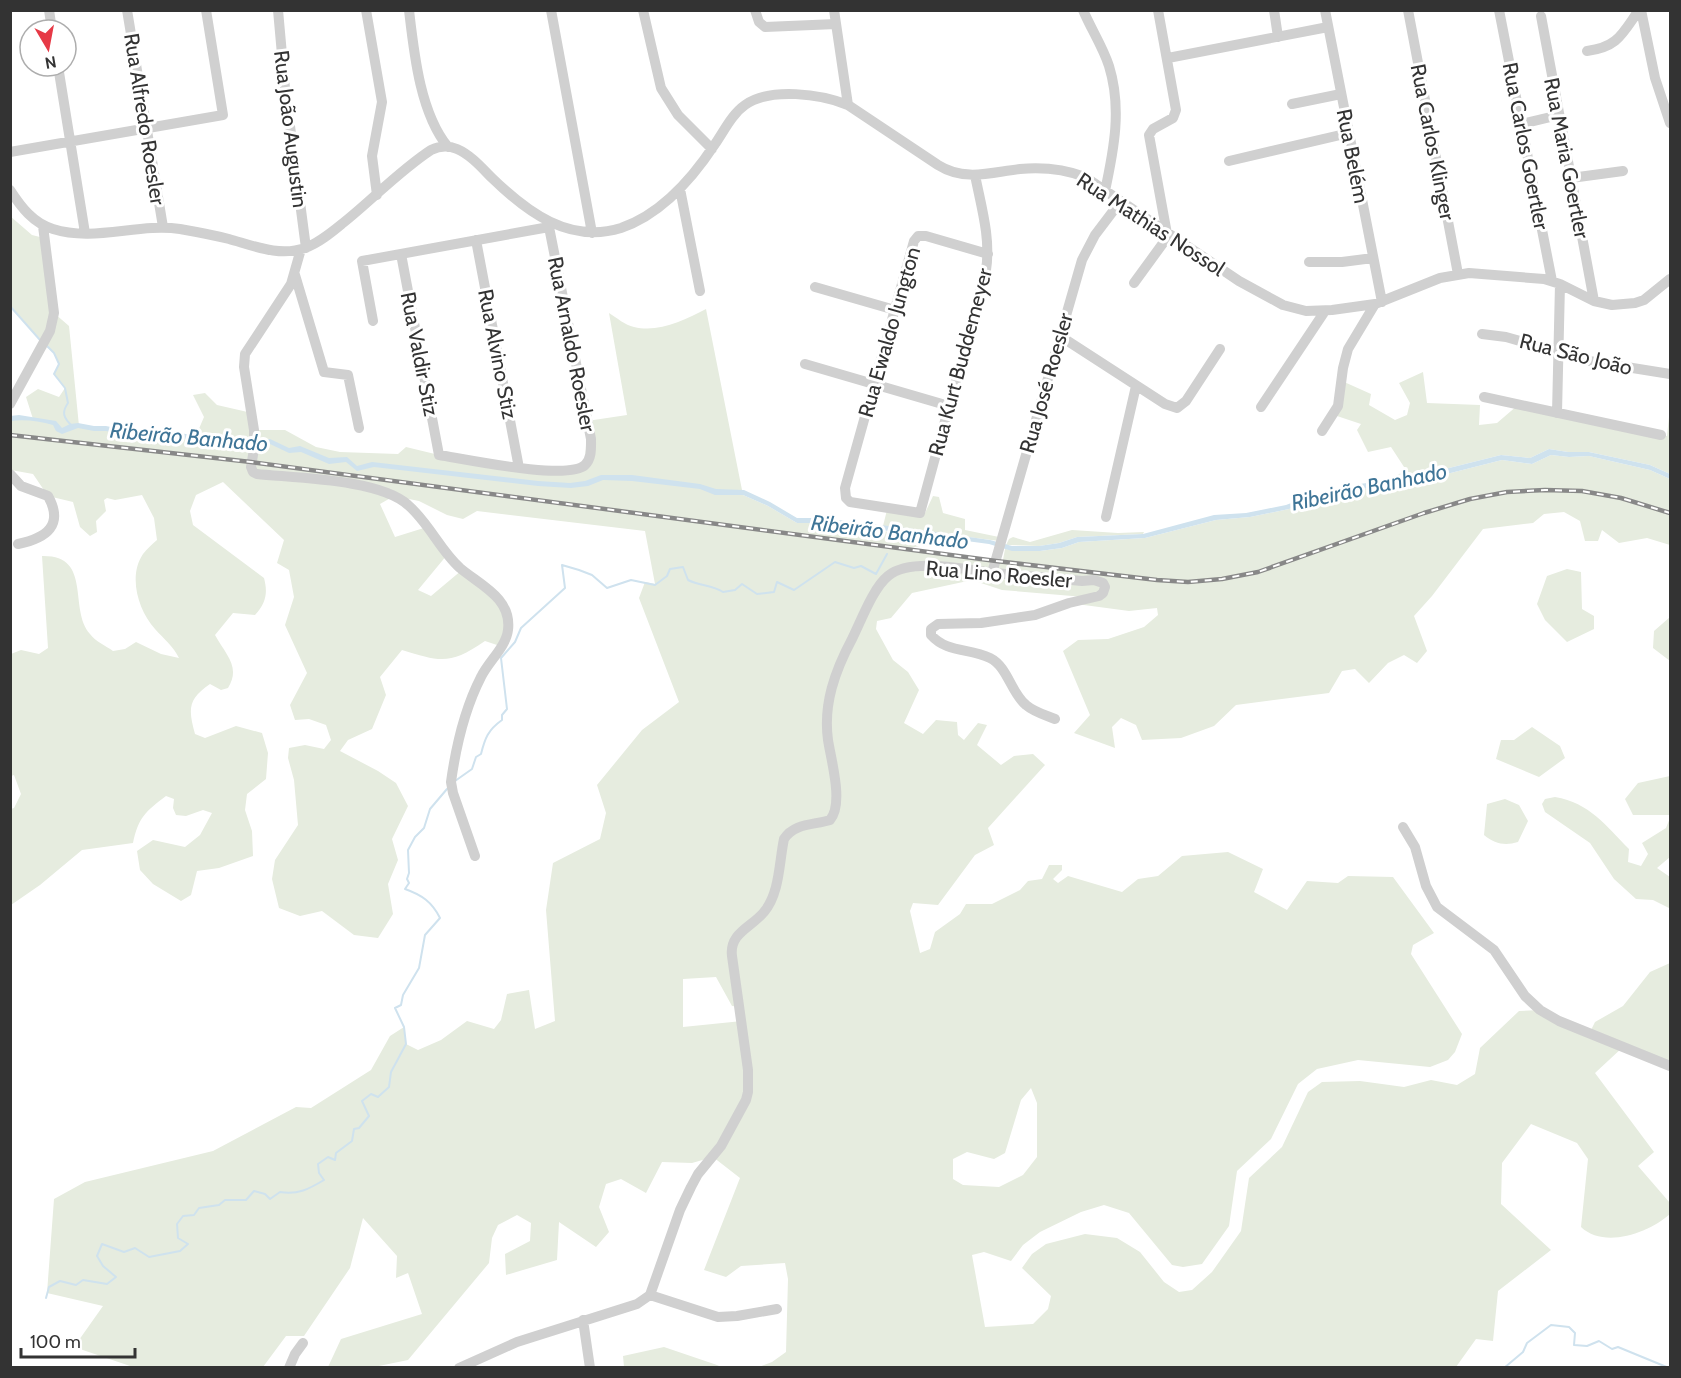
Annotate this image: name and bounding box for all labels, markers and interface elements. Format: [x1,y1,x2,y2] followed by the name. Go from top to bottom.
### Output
[18,18,78,78] north arrow
[119,31,171,207] street label: Rua Alfredo Roesler
[269,49,313,209] street label: Rua João Augustin
[43,52,58,73] text: N
[1498,60,1555,232] street label: Rua Carlos Goertler
[1406,62,1460,223] street label: Rua Carlos Klinger
[1539,75,1595,241] street label: Rua Maria Goertler
[1332,107,1374,205] street label: Rua Belém
[1072,167,1230,281] street label: Rua Mathias Nossol
[853,244,925,420] street label: Rua Ewaldo Jungton
[543,254,601,434] street label: Rua Arnaldo Roesler
[923,265,997,459] street label: Rua Kurt Buddemeyer
[473,287,523,421] street label: Rua Alvino Stiz
[396,290,444,418] street label: Rua Valdir Stiz
[1014,310,1078,456] street label: Rua José Roesler
[1517,328,1635,380] street label: Rua São João
[109,417,269,457] water label: Ribeirão Banhado
[1289,457,1449,517] water label: Ribeirão Banhado
[810,509,970,555] water label: Ribeirão Banhado
[925,555,1074,593] street label: Rua Lino Roesler
[21,1321,135,1359] scale bar
[30,1331,81,1353] text: 100 m

